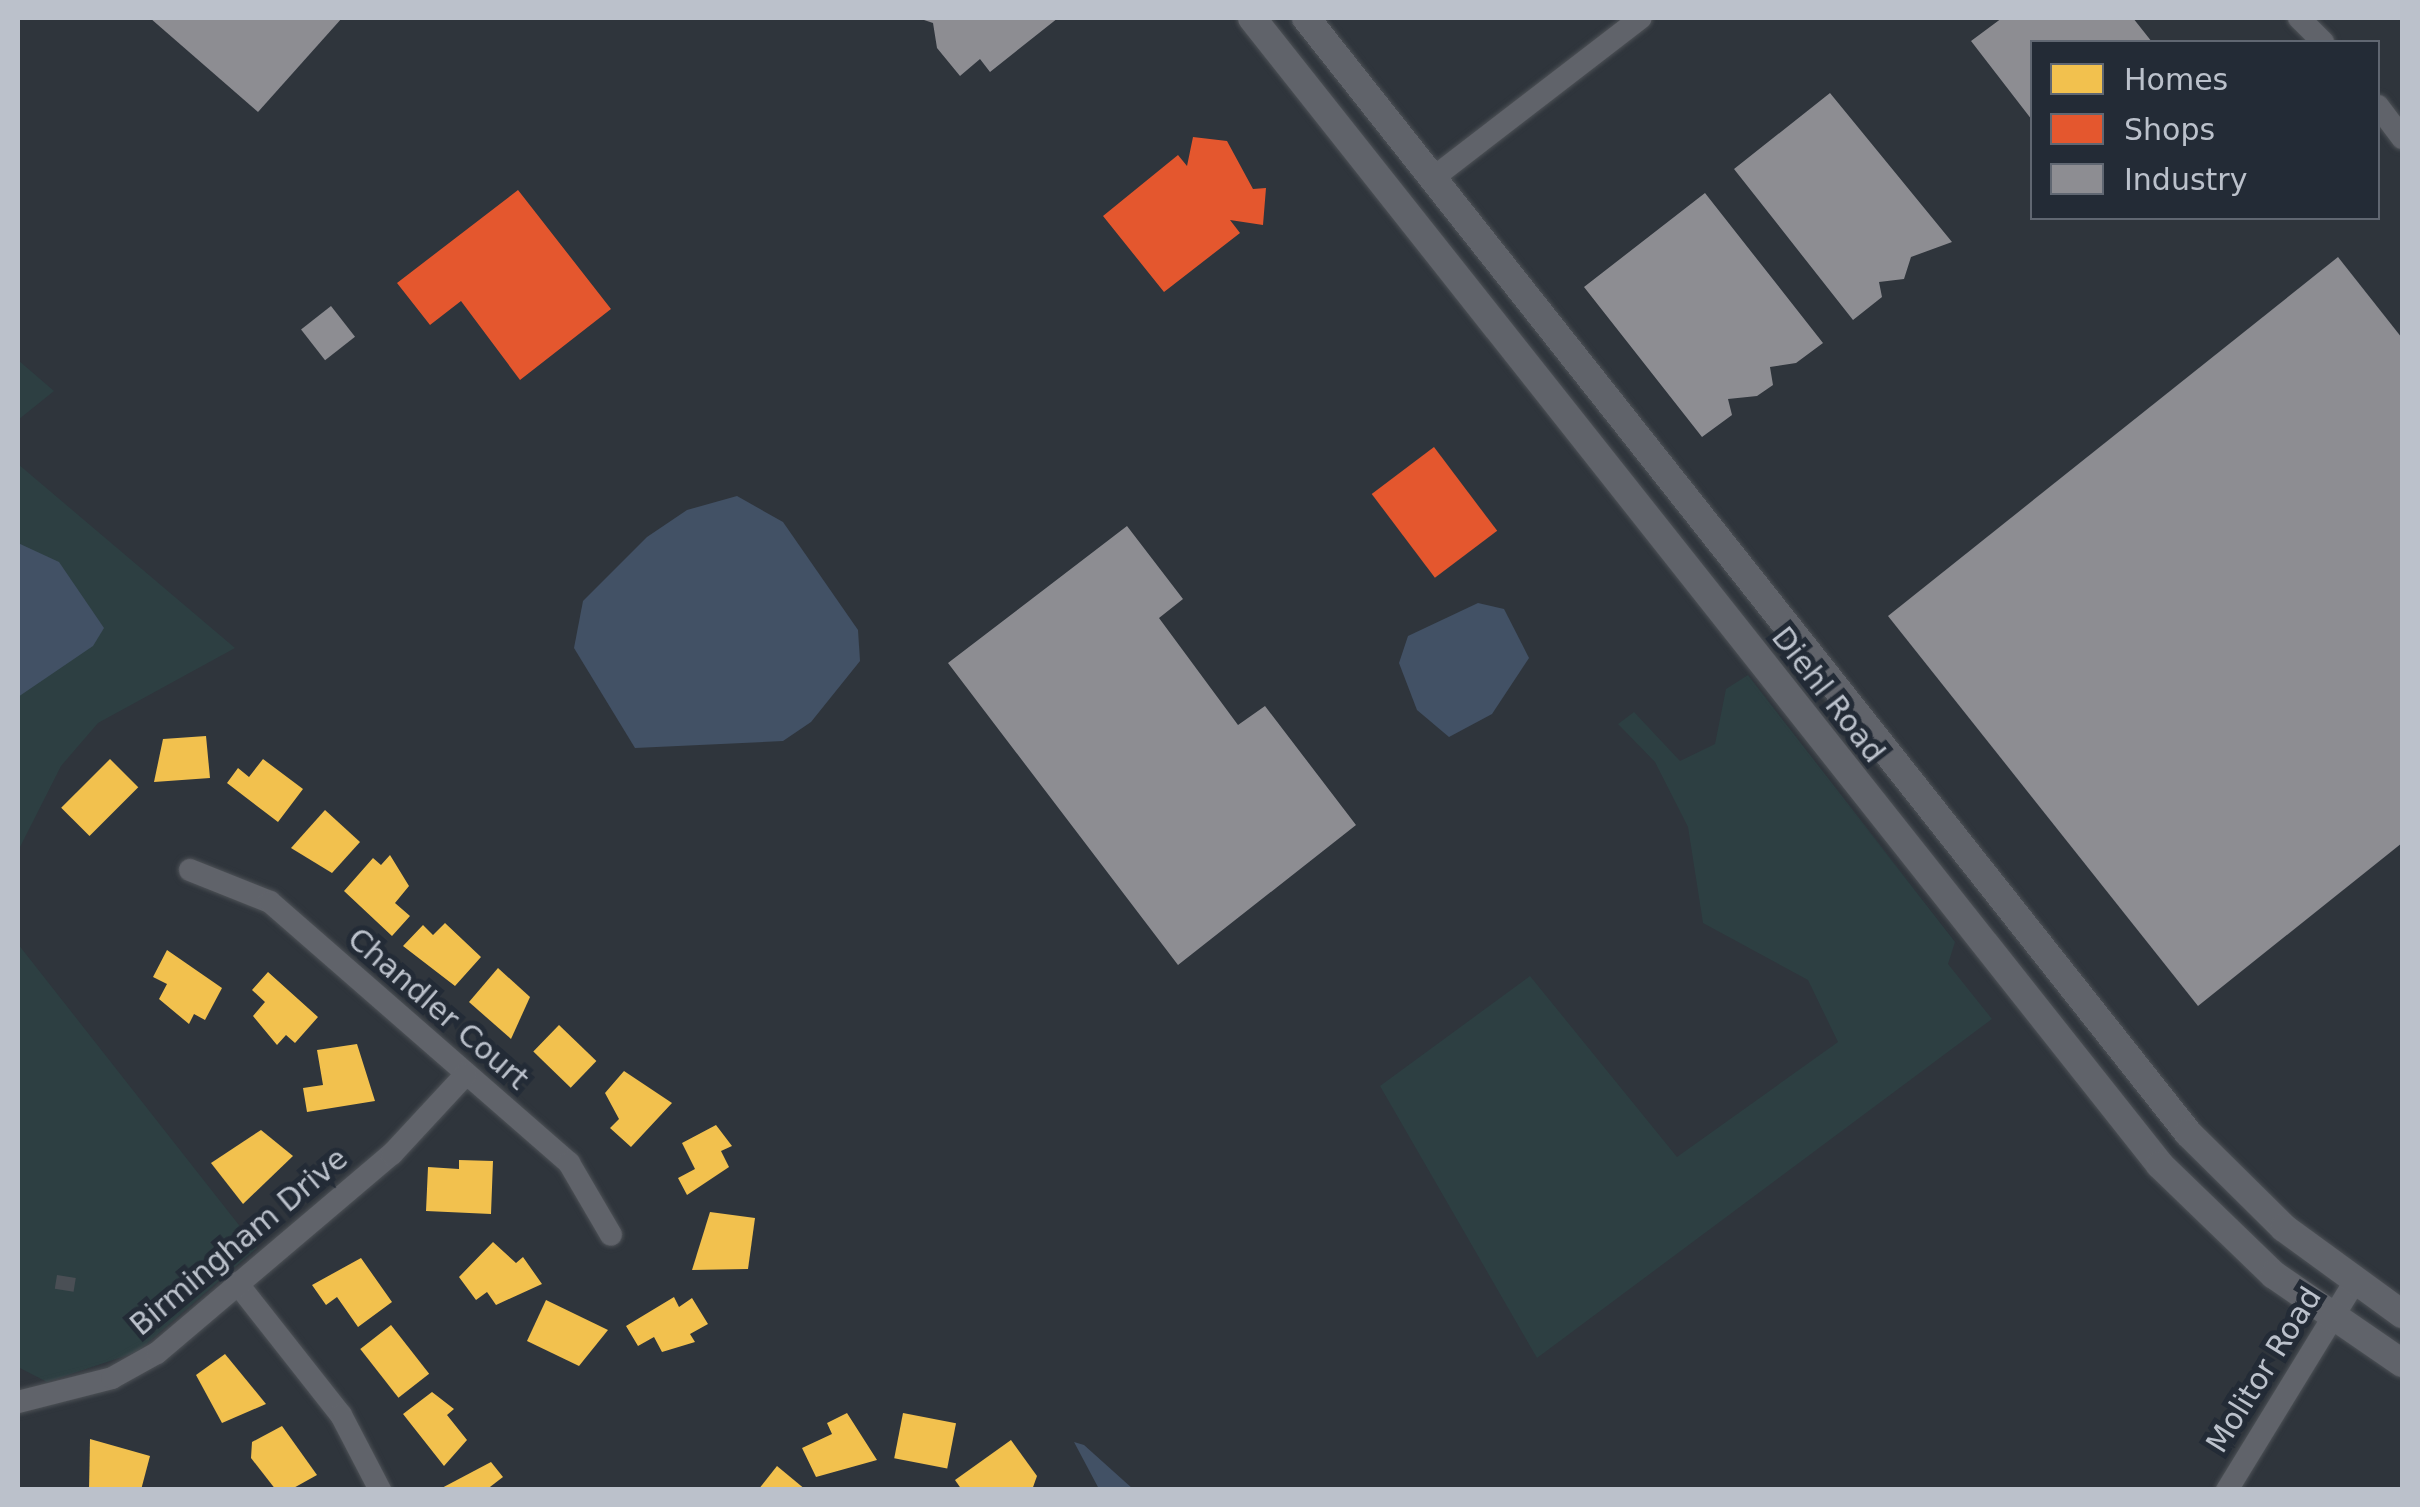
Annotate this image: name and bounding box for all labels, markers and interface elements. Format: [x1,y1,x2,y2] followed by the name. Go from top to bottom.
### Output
[2030,40,2380,220] legend
[2124,62,2228,97] text: Homes
[2124,112,2215,147] text: Shops
[2124,162,2247,197] text: Industry
[1764,620,1892,770] street label: Diehl Road
[340,921,536,1097] street label: Chandler Court
[123,1141,355,1343] street label: Birmingham Drive
[2199,1281,2329,1459] street label: Molitor Road

